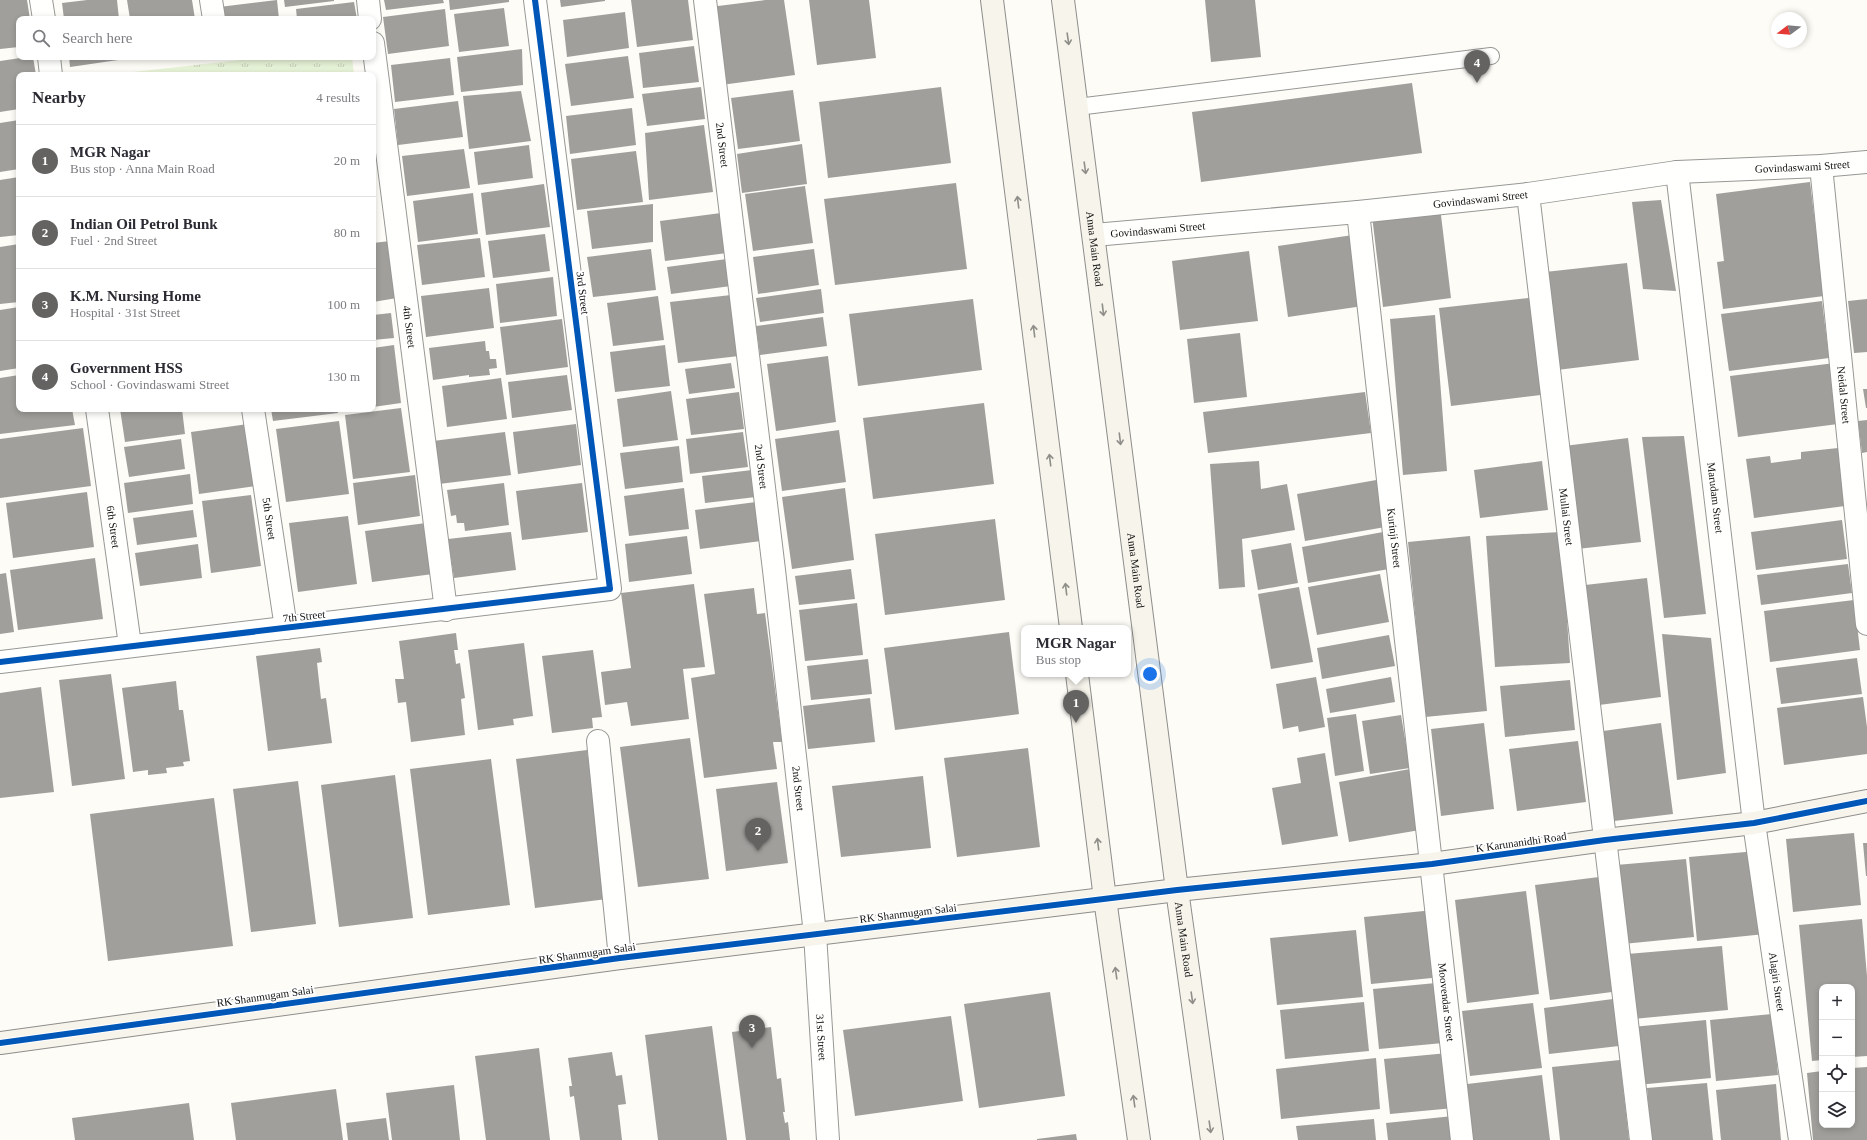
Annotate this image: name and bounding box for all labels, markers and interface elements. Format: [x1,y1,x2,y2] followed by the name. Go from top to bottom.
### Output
[1771,12,1807,48] north arrow
[16,16,376,60] search box
[30,27,52,49] icon: search
[62,30,132,46] text: Search here
[1064,32,1072,45] one-way arrow
[1464,50,1490,83] pin: 4
[32,88,86,107] text: Nearby
[316,90,360,105] text: 4 results
[714,122,731,168] street label: 2nd Street
[70,144,150,160] text: MGR Nagar
[42,153,48,168] text: 1
[334,153,360,168] text: 20 m
[1755,158,1850,175] street label: Govindaswami Street
[70,161,215,176] text: Bus stop · Anna Main Road
[1081,161,1089,174] one-way arrow
[1432,188,1528,210] street label: Govindaswami Street
[1014,196,1021,209] one-way arrow
[1084,211,1106,288] street label: Anna Main Road
[70,216,218,232] text: Indian Oil Petrol Bunk
[1110,219,1206,240] street label: Govindaswami Street
[42,225,48,240] text: 2
[334,225,360,240] text: 80 m
[70,233,157,248] text: Fuel · 2nd Street
[574,271,592,315] street label: 3rd Street
[70,288,201,304] text: K.M. Nursing Home
[42,297,48,312] text: 3
[327,297,360,312] text: 100 m
[1100,303,1107,316] one-way arrow
[70,305,180,320] text: Hospital · 31st Street
[401,305,418,349] street label: 4th Street
[1030,325,1038,338] one-way arrow
[70,360,183,376] text: Government HSS
[1835,365,1853,424] street label: Neidal Street
[42,369,48,384] text: 4
[327,369,360,384] text: 130 m
[70,377,229,392] text: School · Govindaswami Street
[1116,432,1124,445] one-way arrow
[753,444,770,490] street label: 2nd Street
[1046,454,1054,467] one-way arrow
[1705,462,1726,534] street label: Marudam Street
[1557,487,1576,546] street label: Mullai Street
[260,497,279,541] street label: 5th Street
[105,505,122,549] street label: 6th Street
[1385,507,1404,569] street label: Kurinji Street
[1125,532,1147,609] street label: Anna Main Road
[1062,583,1070,596] one-way arrow
[282,608,326,624] street label: 7th Street
[1021,625,1131,677] popup
[1036,635,1116,651] text: MGR Nagar
[1036,652,1081,667] text: Bus stop
[1140,664,1160,684] your location
[1063,690,1089,723] pin: 1
[790,765,807,811] street label: 2nd Street
[745,818,771,851] pin: 2
[1475,830,1568,854] street label: K Karunanidhi Road
[1094,838,1102,851] one-way arrow
[859,901,957,925] street label: RK Shanmugam Salai
[1173,901,1195,978] street label: Anna Main Road
[538,940,636,966] street label: RK Shanmugam Salai
[1767,951,1787,1012] street label: Alagiri Street
[1436,962,1457,1042] street label: Moovendar Street
[1112,967,1120,980] one-way arrow
[216,983,314,1009] street label: RK Shanmugam Salai
[1819,984,1855,1128] map controls
[1819,984,1855,1020] button: +
[1188,991,1196,1004] one-way arrow
[814,1014,829,1061] street label: 31st Street
[739,1015,765,1048] pin: 3
[1819,1020,1855,1056] button: −
[1819,1056,1855,1092] button: locate
[1819,1092,1855,1128] button: layers
[1130,1095,1138,1108] one-way arrow
[1206,1120,1214,1133] one-way arrow

